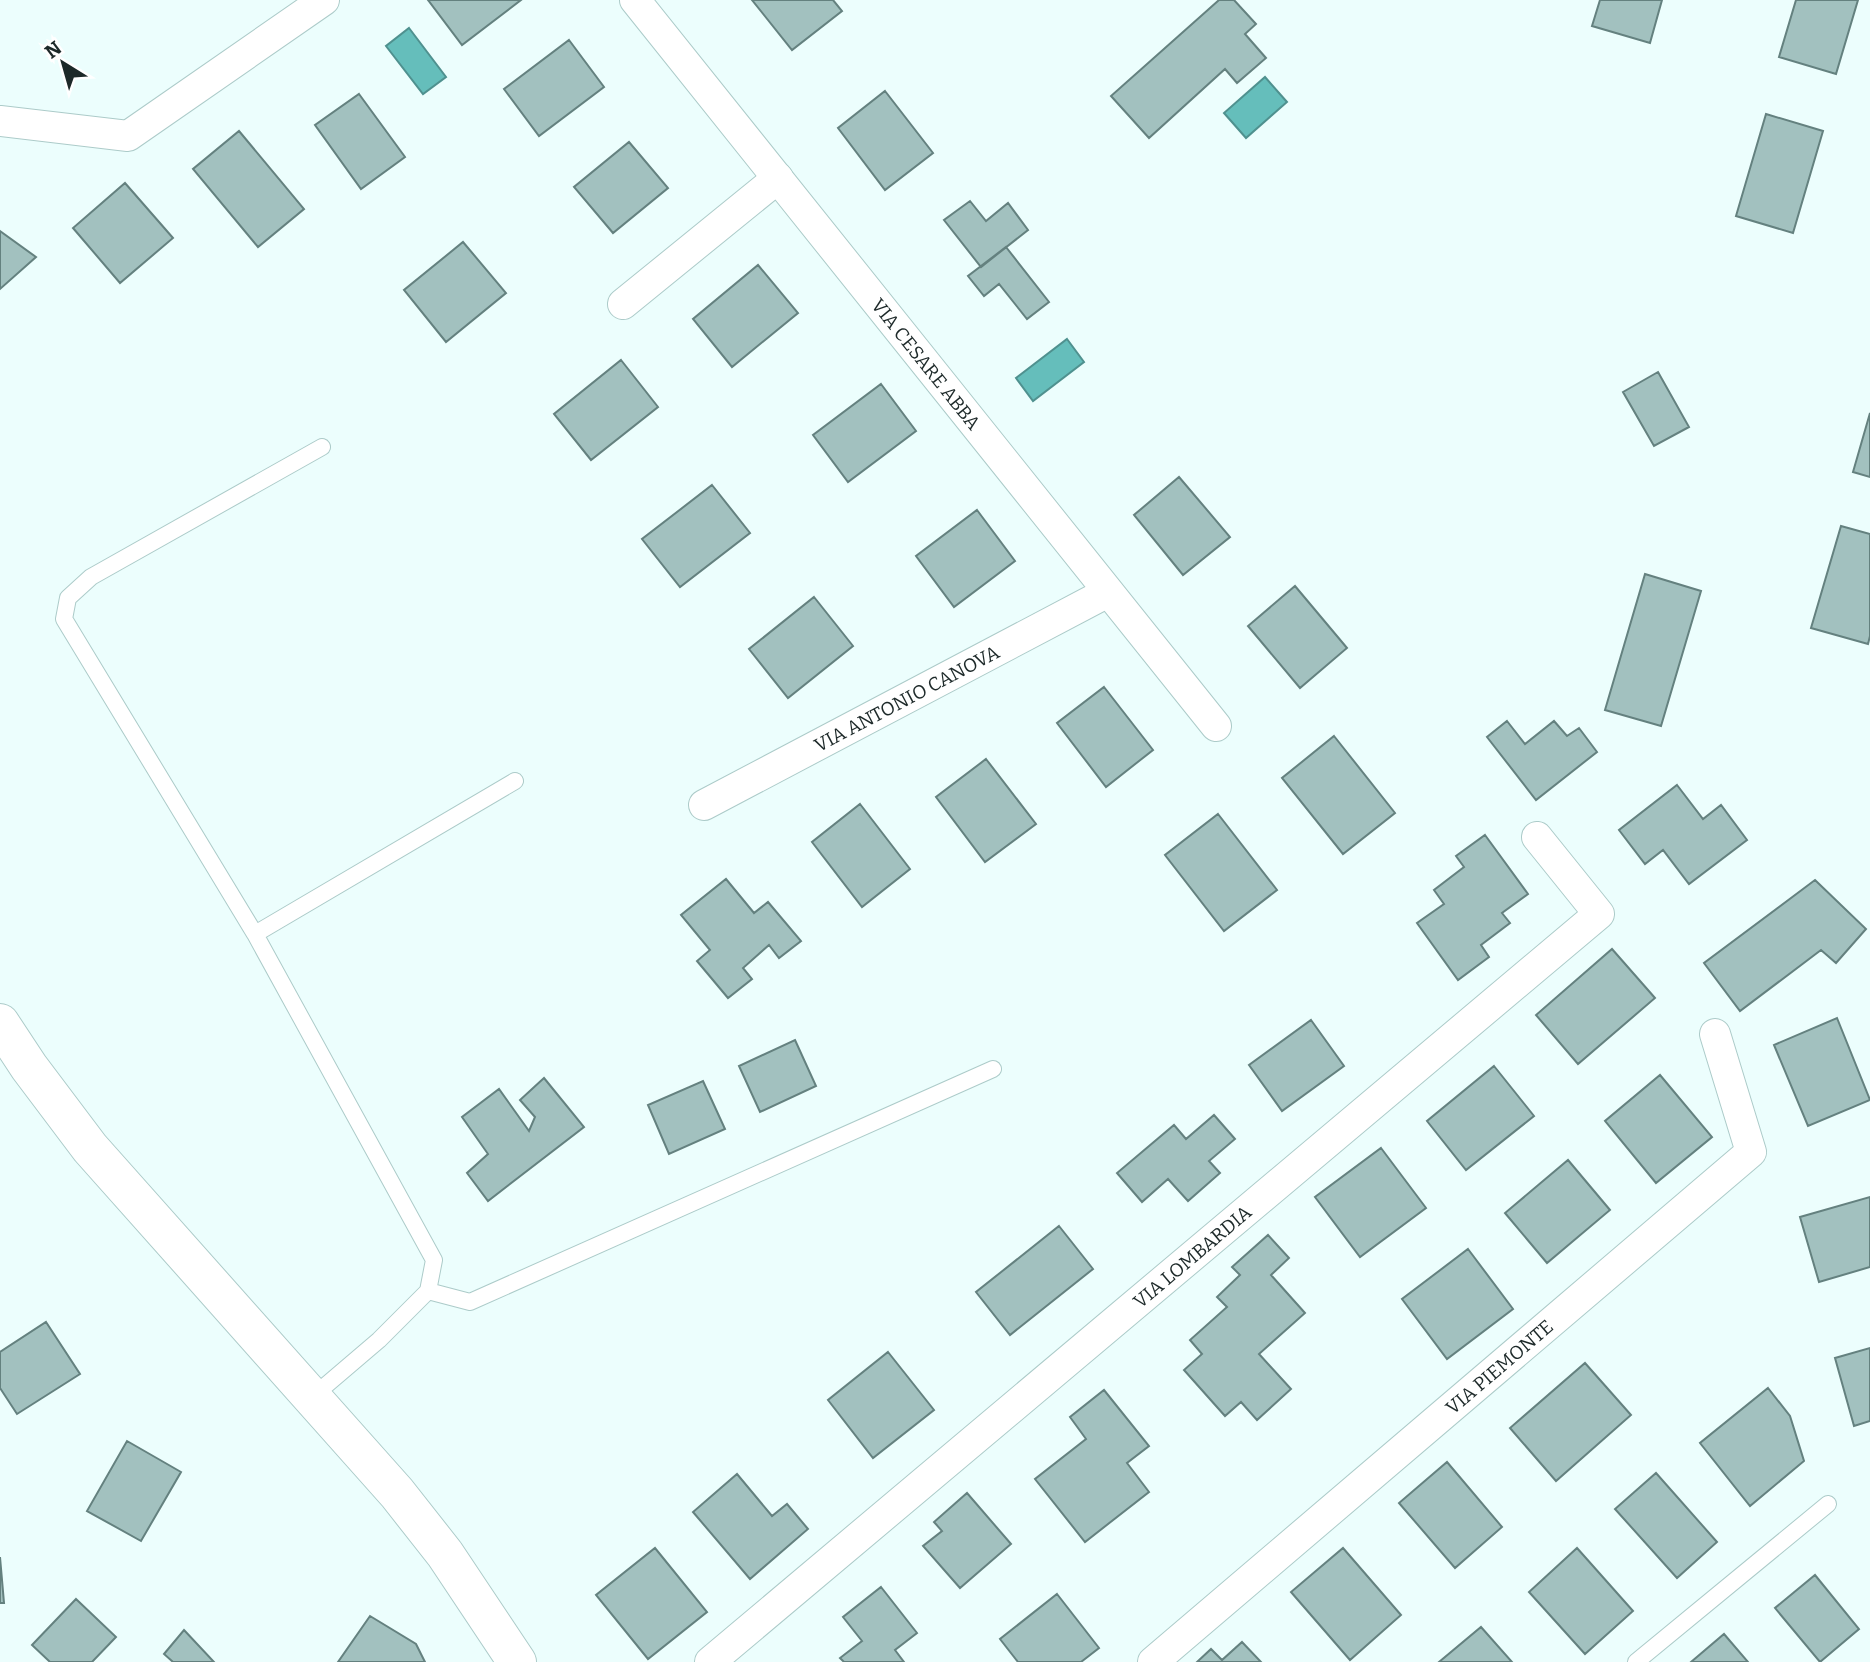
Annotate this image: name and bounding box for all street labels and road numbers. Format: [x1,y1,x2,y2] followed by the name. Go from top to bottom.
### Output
[866,294,986,435] street label: VIA CESARE ABBA
[810,640,1004,757] street label: VIA ANTONIO CANOVA
[1129,1200,1256,1313] street label: VIA LOMBARDIA
[1441,1315,1558,1419] street label: VIA PIEMONTE

